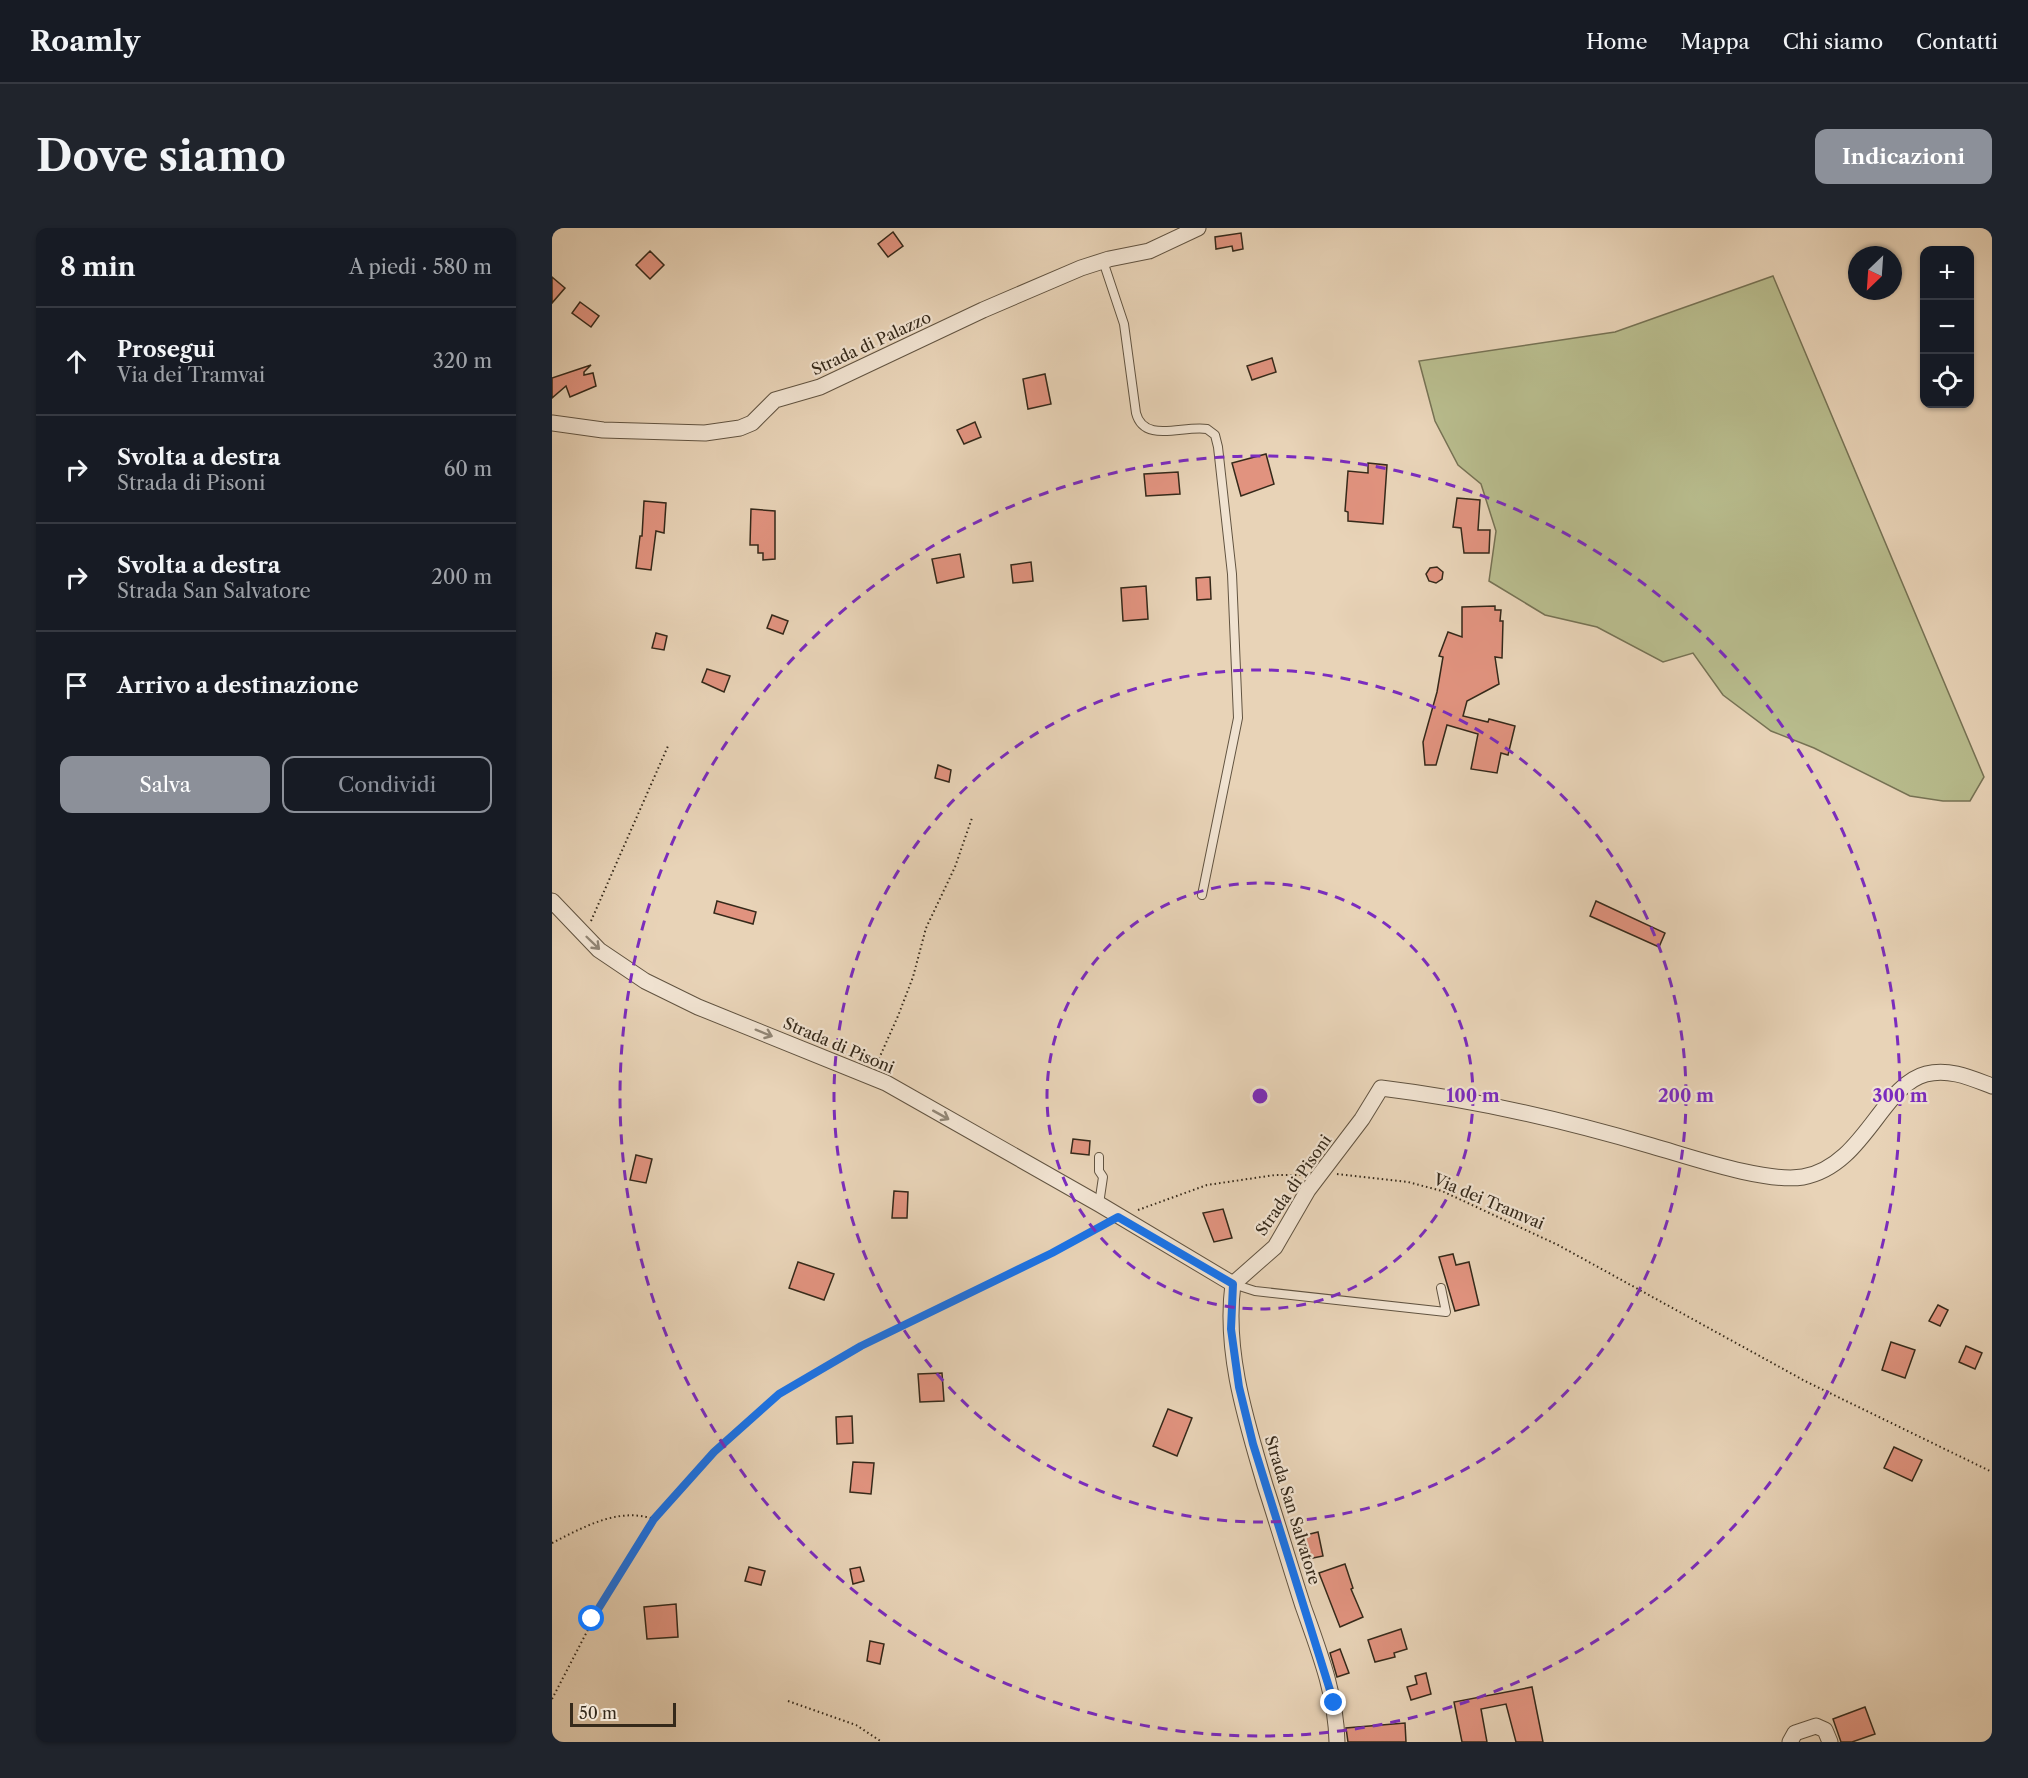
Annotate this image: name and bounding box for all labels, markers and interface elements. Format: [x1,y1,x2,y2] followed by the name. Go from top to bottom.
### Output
[30,24,140,58] text: Roamly
[1586,29,1648,54] text: Home
[1681,29,1750,54] text: Mappa
[1783,29,1883,54] text: Chi siamo
[1916,29,1998,54] text: Contatti
[1815,129,1992,184] button: Indicazioni
[36,130,286,182] text: Dove siamo
[1848,246,1902,300] north arrow
[1920,246,1974,408] map controls
[1920,246,1974,300] button: +
[60,251,136,283] text: 8 min
[349,255,492,279] text: A piedi · 580 m
[1920,300,1974,354] button: −
[808,306,934,379] street label: Strada di Palazzo
[117,336,215,363] text: Prosegui
[60,345,93,378] icon: ahead
[433,349,492,373] text: 320 m
[1920,354,1974,408] button: locate
[117,363,265,387] text: Via dei Tramvai
[117,444,280,471] text: Svolta a destra
[60,453,93,486] icon: right
[444,457,492,481] text: 60 m
[117,471,265,495] text: Strada di Pisoni
[117,552,280,579] text: Svolta a destra
[60,561,93,594] icon: right
[431,565,492,589] text: 200 m
[117,579,311,603] text: Strada San Salvatore
[60,669,93,702] icon: arrive
[117,672,359,699] text: Arrivo a destinazione
[60,756,270,813] button: Salva
[282,756,492,813] button: Condividi
[585,936,600,951] one-way arrow
[781,1013,898,1077] street label: Strada di Pisoni
[755,1028,773,1039] one-way arrow
[1446,1085,1500,1107] text: 100 m
[1658,1085,1714,1107] text: 200 m
[1872,1085,1928,1107] text: 300 m
[1250,1086,1270,1106] centre of rings
[932,1109,949,1121] one-way arrow
[1251,1131,1335,1239] street label: Strada di Pisoni
[1430,1168,1548,1233] street label: Via dei Tramvai
[1261,1433,1325,1587] street label: Strada San Salvatore
[578,1605,604,1631] route start
[1320,1689,1346,1715] route end
[570,1700,676,1728] scale bar
[579,1703,617,1723] text: 50 m

